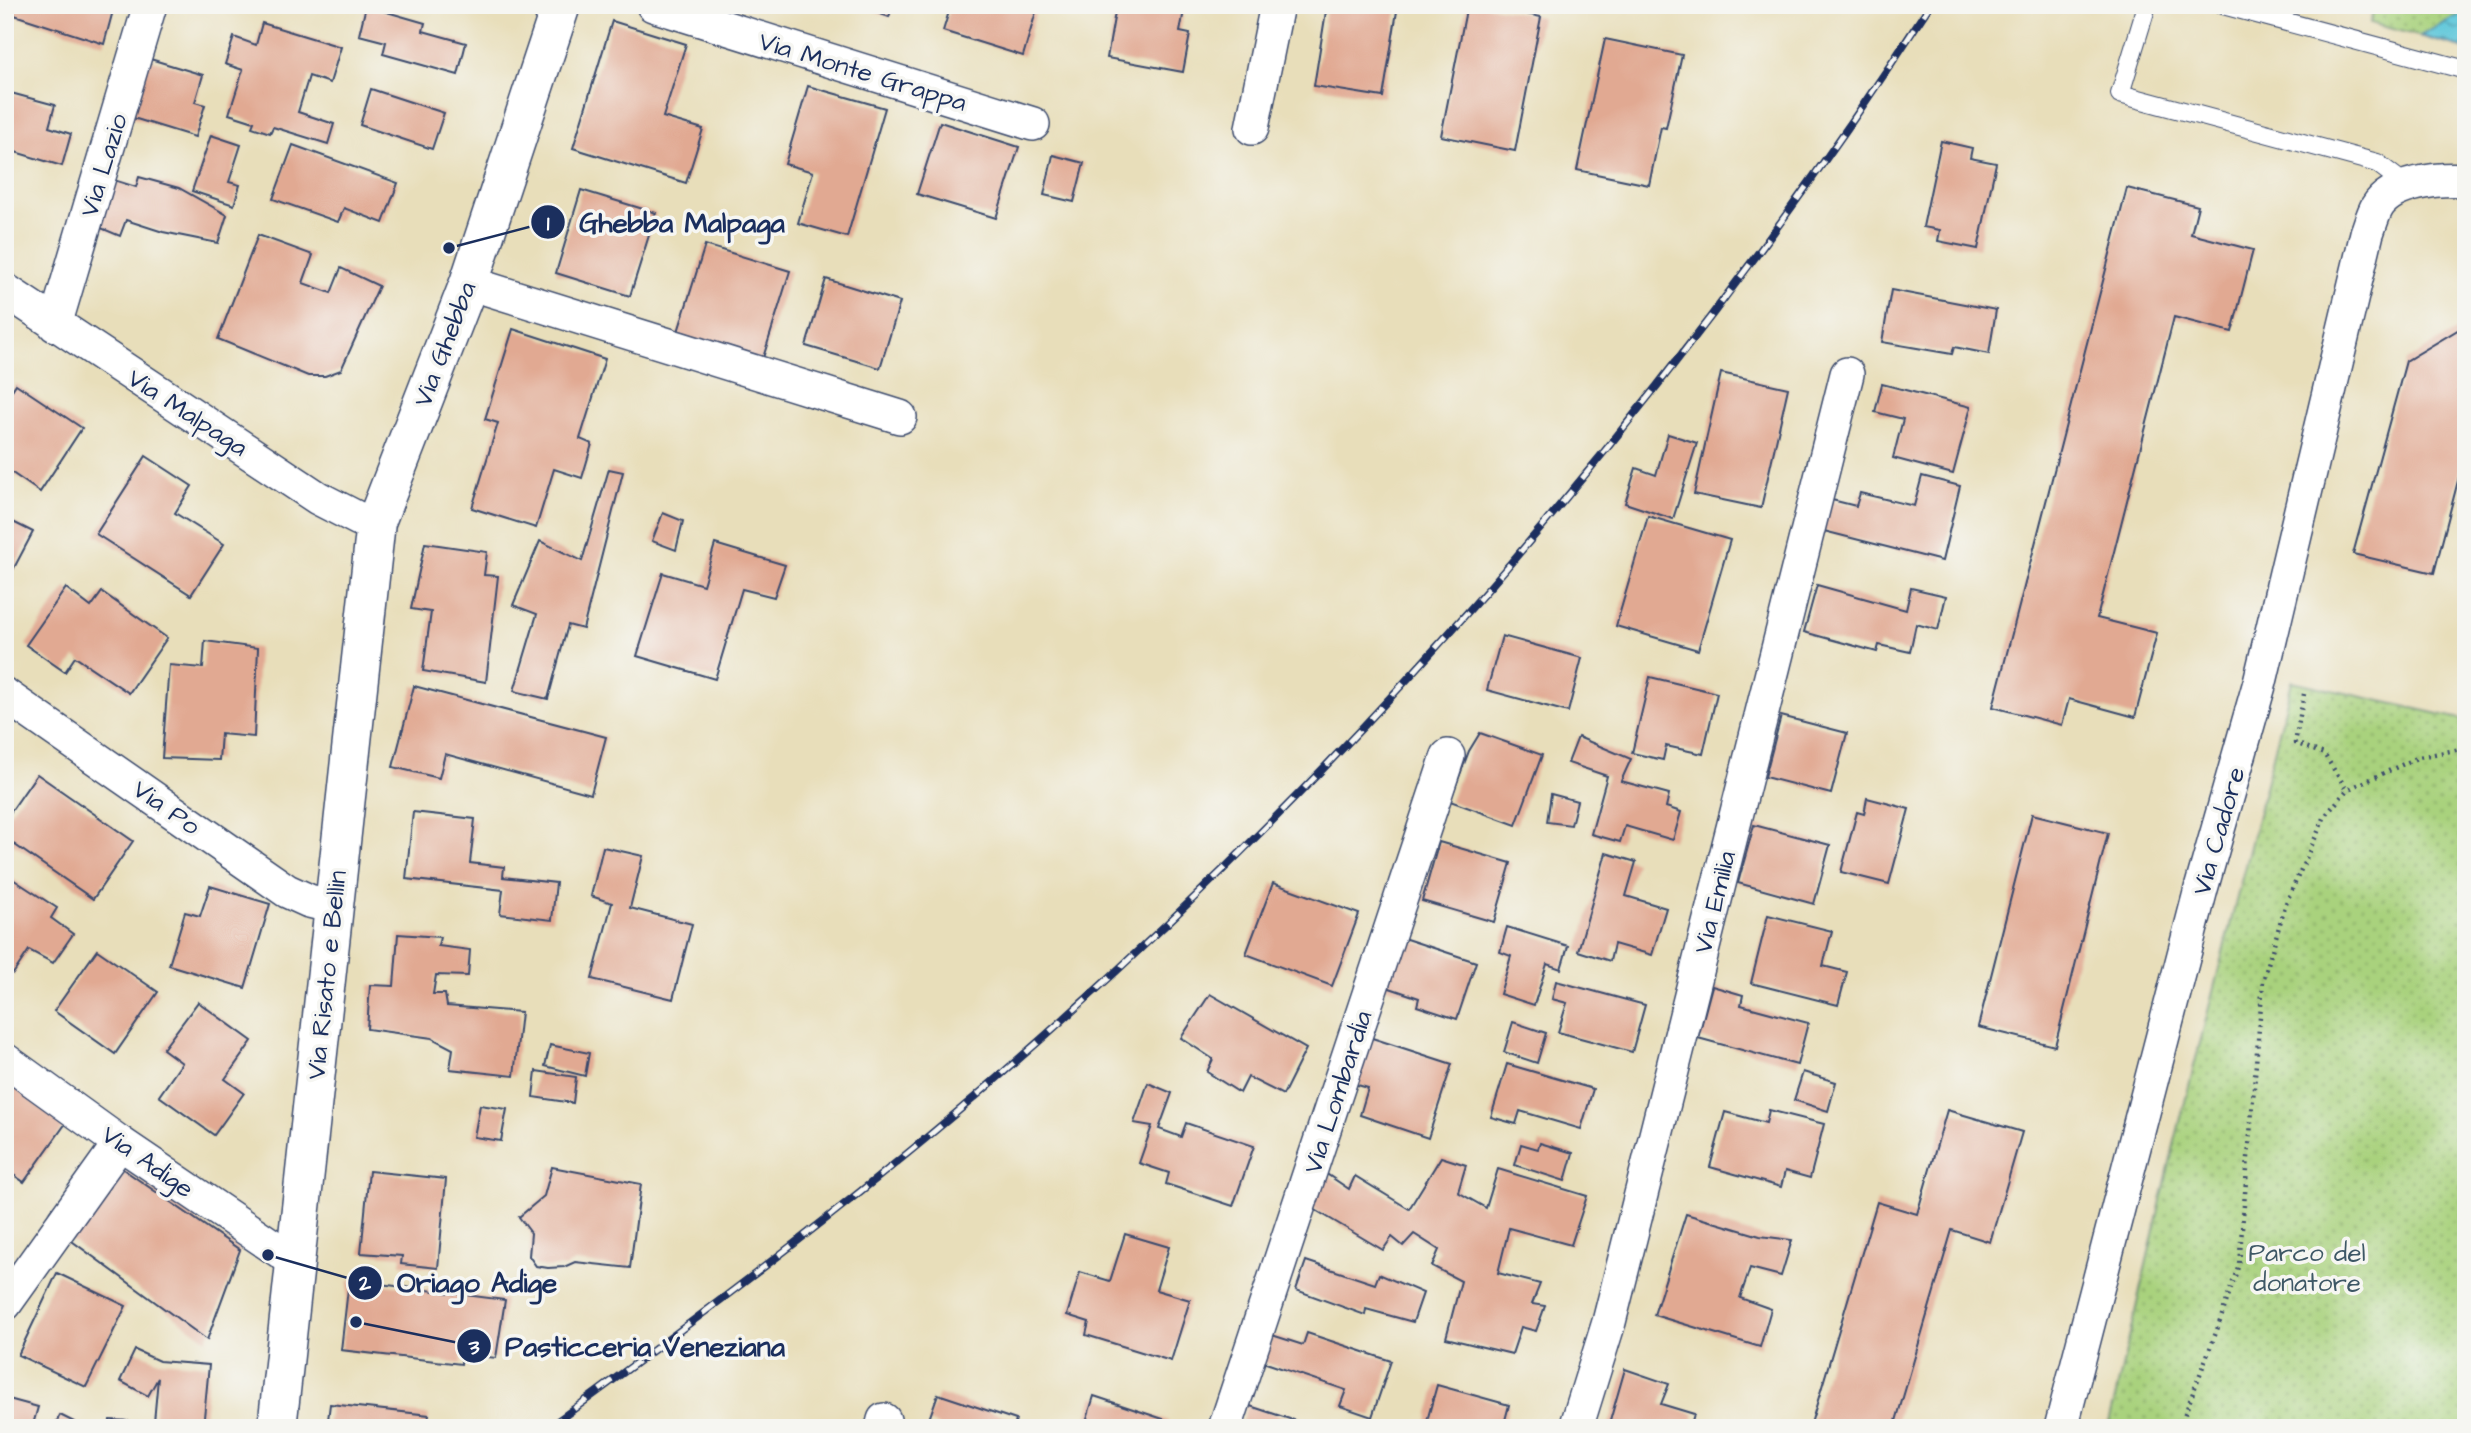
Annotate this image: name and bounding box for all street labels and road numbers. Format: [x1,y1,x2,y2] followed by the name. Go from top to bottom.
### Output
[754,23,971,121] street label: Via Monte Grappa
[71,109,137,222] street label: Via Lazio
[405,277,485,412] street label: Via Ghebba
[119,360,255,467] street label: Via Malpaga
[2183,763,2254,900] street label: Via Cadore
[125,772,208,844] street label: Via Po
[1685,847,1745,957] street label: Via Emilia
[298,869,356,1082] street label: Via Risato e Bellin
[1295,1006,1381,1178] street label: Via Lombardia
[93,1117,201,1208] street label: Via Adige

